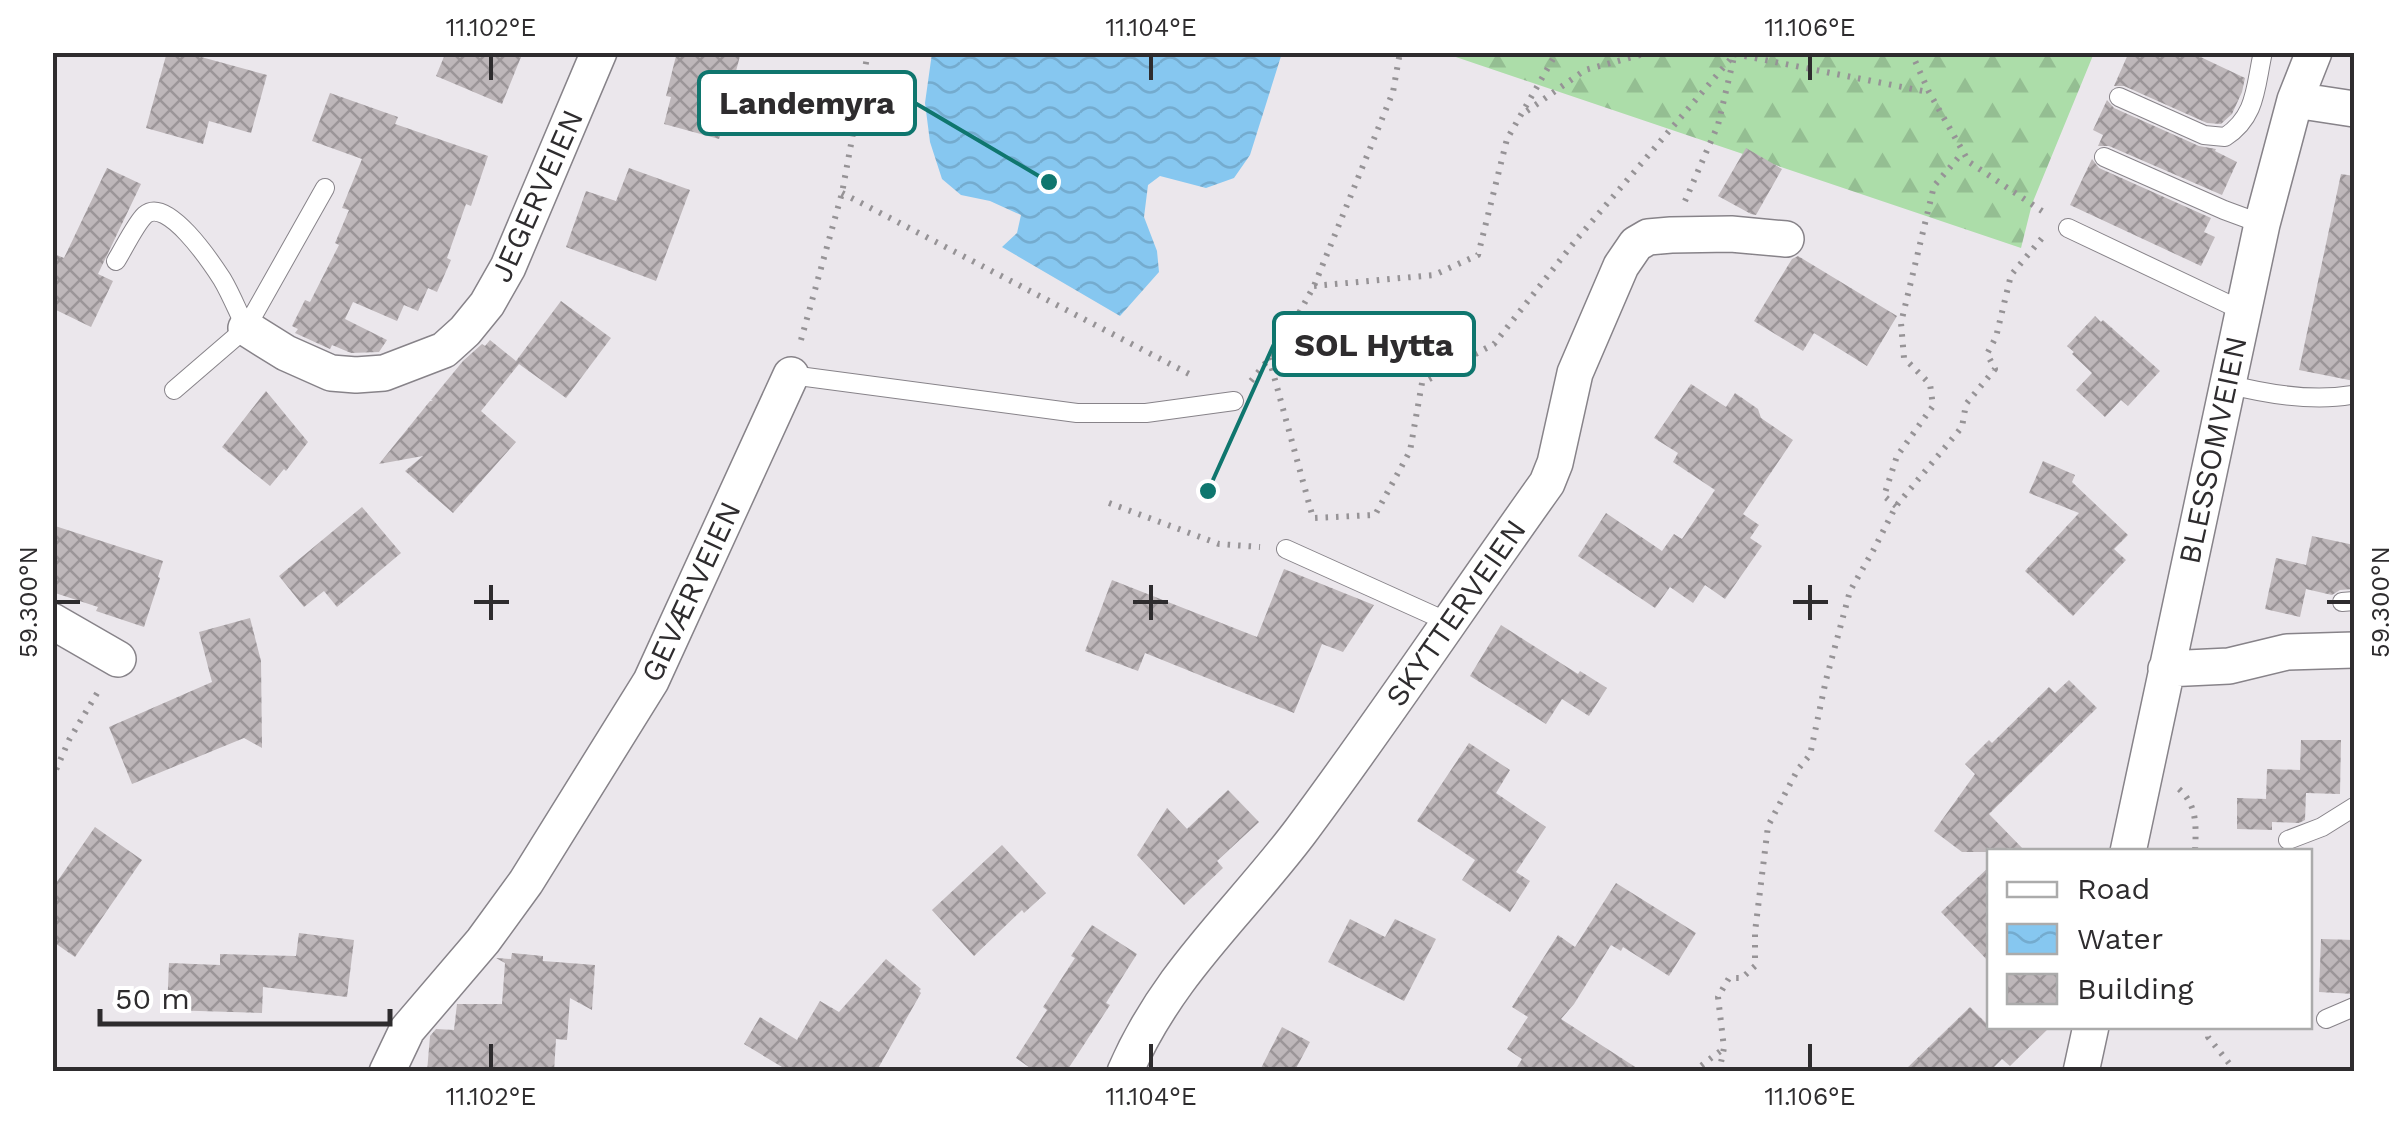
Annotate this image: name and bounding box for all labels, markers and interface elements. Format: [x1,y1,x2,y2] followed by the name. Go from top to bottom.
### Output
[446,13,536,42] text: 11.102°E
[1105,13,1197,42] text: 11.104°E
[1764,13,1856,42] text: 11.106°E
[699,72,915,134] callout: Landemyra
[719,84,895,122] text: Landemyra
[483,104,590,287] street label: JEGERVEIEN
[1274,313,1474,375] callout: SOL Hytta
[1294,326,1454,364] text: SOL Hytta
[2171,333,2254,567] street label: BLESSOMVEIEN
[633,496,748,688] street label: GEVÆRVEIEN
[1378,513,1533,713] street label: SKYTTERVEIEN
[14,546,43,658] text: 59.300°N
[2366,546,2395,658] text: 59.300°N
[1987,849,2312,1029] legend
[2077,871,2150,906] text: Road
[2077,921,2163,956] text: Water
[100,964,390,1026] scale bar
[2077,971,2194,1006] text: Building
[115,981,190,1016] text: 50 m
[446,1082,536,1111] text: 11.102°E
[1105,1082,1197,1111] text: 11.104°E
[1764,1082,1856,1111] text: 11.106°E

